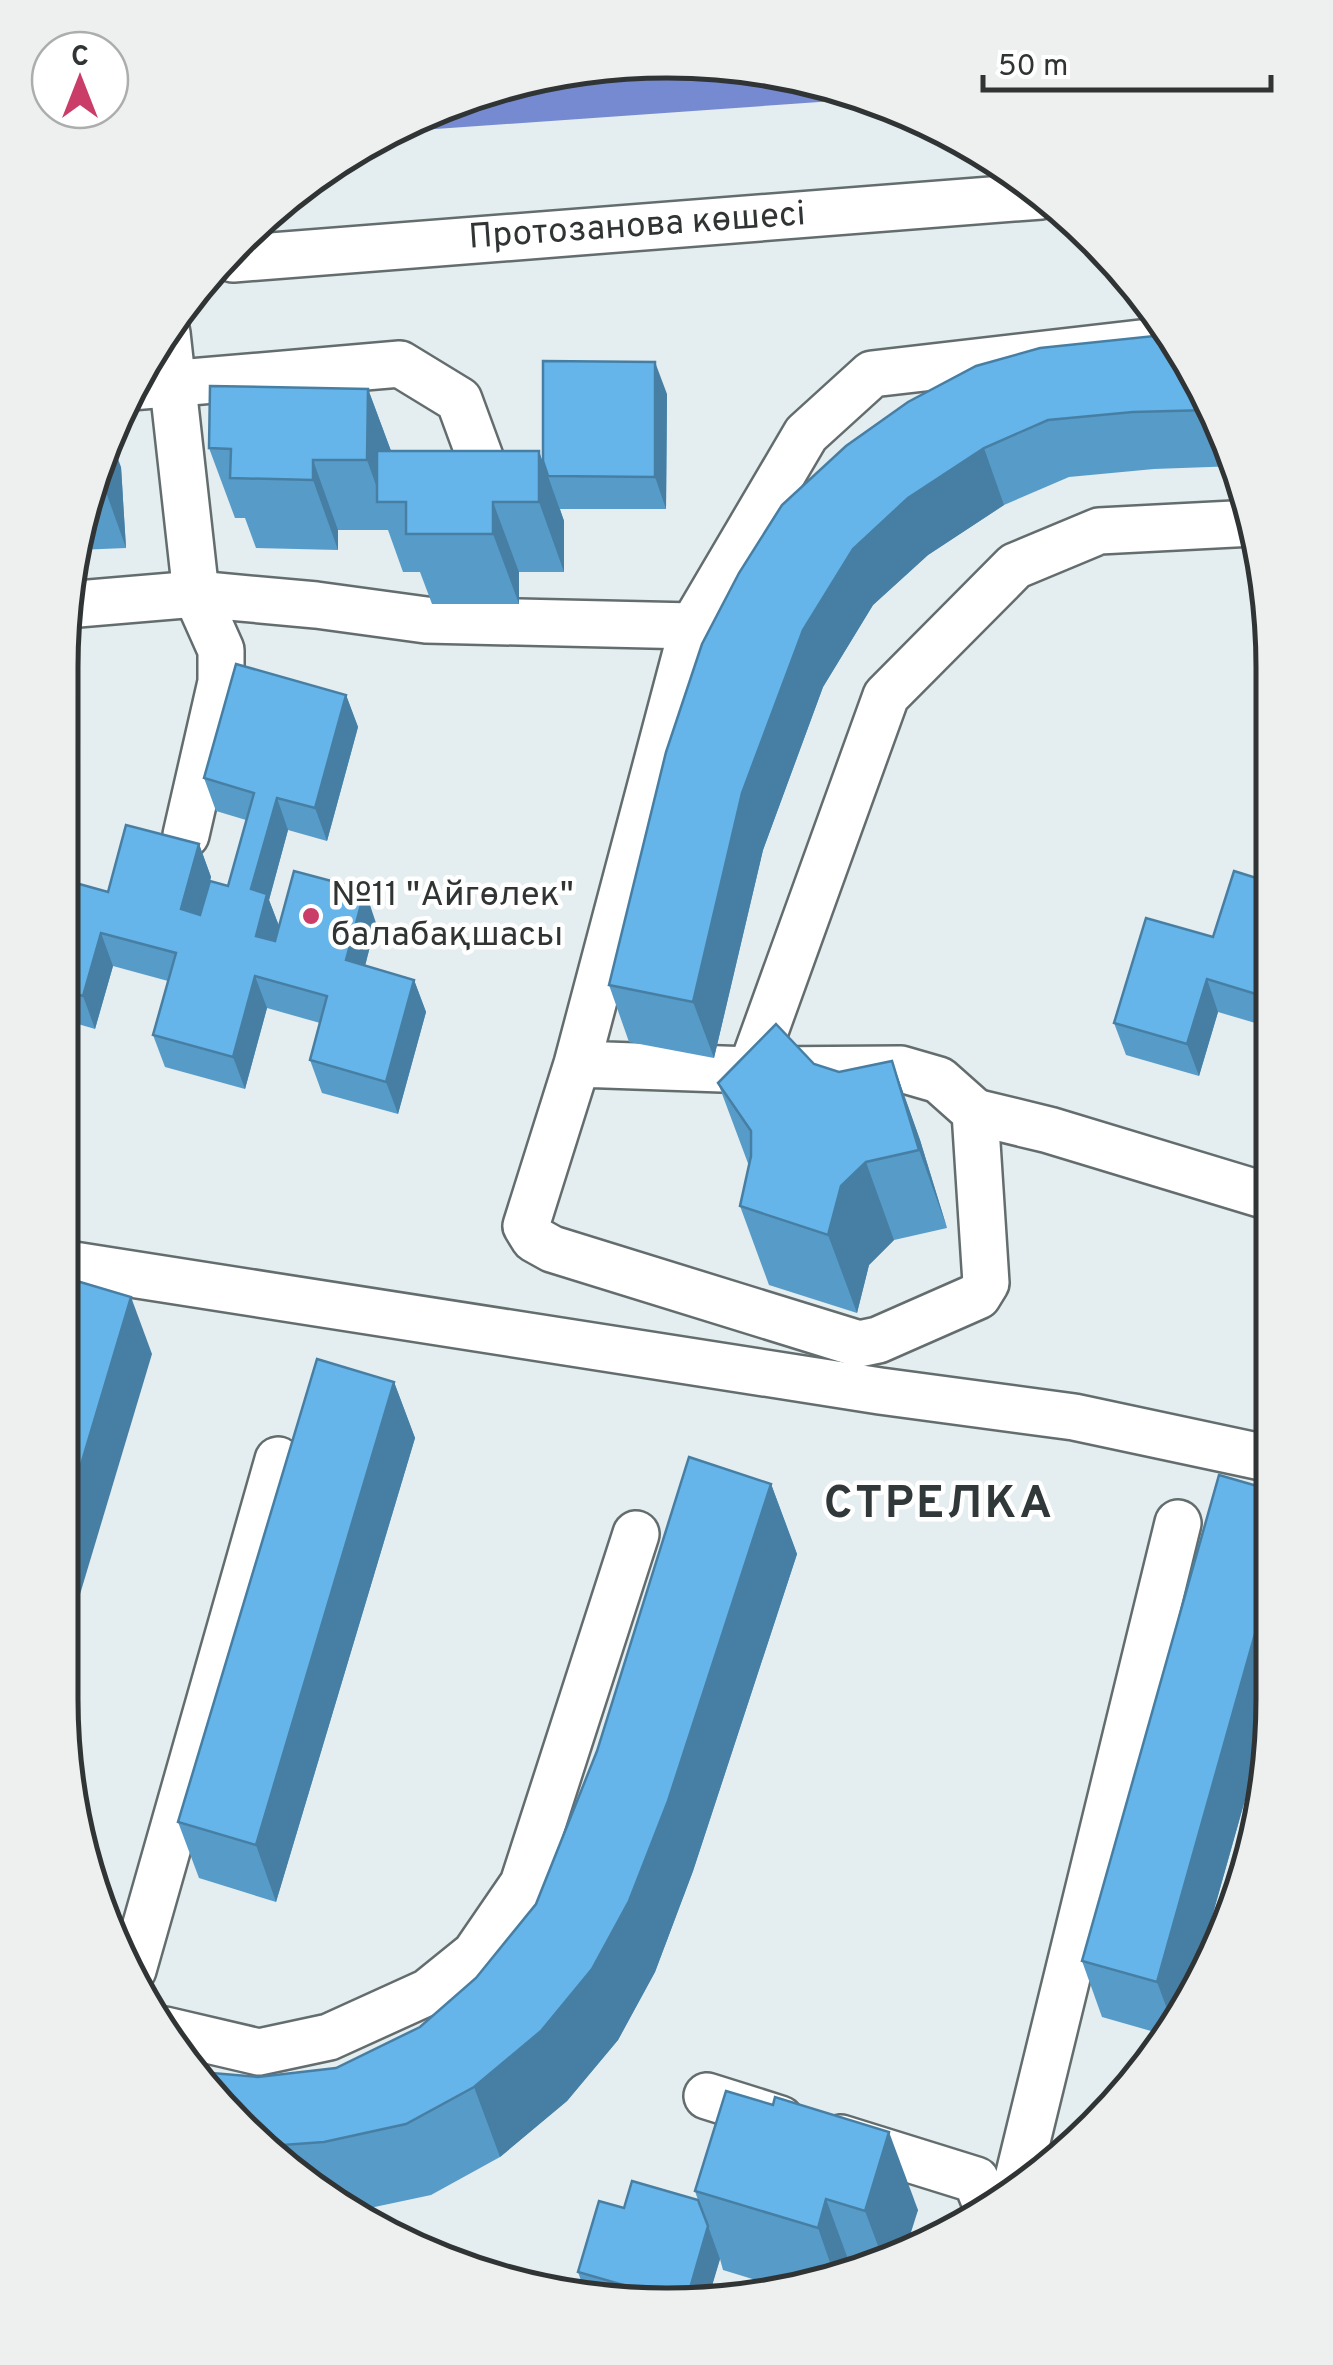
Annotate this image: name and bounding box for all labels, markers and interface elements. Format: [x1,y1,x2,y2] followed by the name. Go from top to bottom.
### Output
[30,30,130,130] north arrow
[983,30,1270,92] scale bar
[71,40,89,76] text: С
[998,49,1068,86] text: 50 m
[467,193,807,261] street label: Протозанова көшесі
[331,874,574,958] place label: №11 "Айгөлек" балабақшасы
[300,905,322,927] marker: №11 "Айгөлек" балабақшасы
[824,1477,1054,1534] district label: СТРЕЛКА

